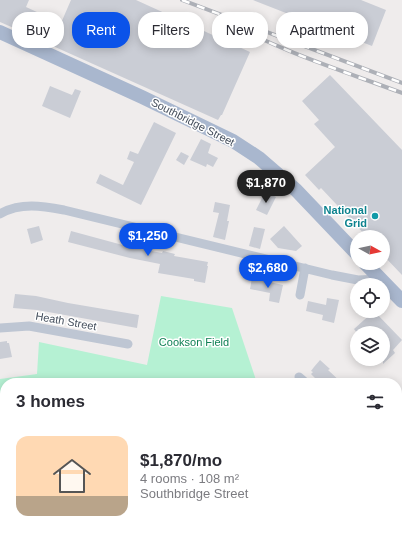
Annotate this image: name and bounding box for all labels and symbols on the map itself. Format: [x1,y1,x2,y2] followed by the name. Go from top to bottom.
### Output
[149,96,237,148] street label: Southbridge Street
[233,170,299,204] pin: $1,870
[324,204,367,229] place label: National Grid
[370,211,380,221] marker: National Grid
[115,223,181,257] pin: $1,250
[350,230,390,270] north arrow
[235,255,301,289] pin: $2,680
[35,310,97,332] street label: Heath Street
[159,336,229,348] park label: Cookson Field

